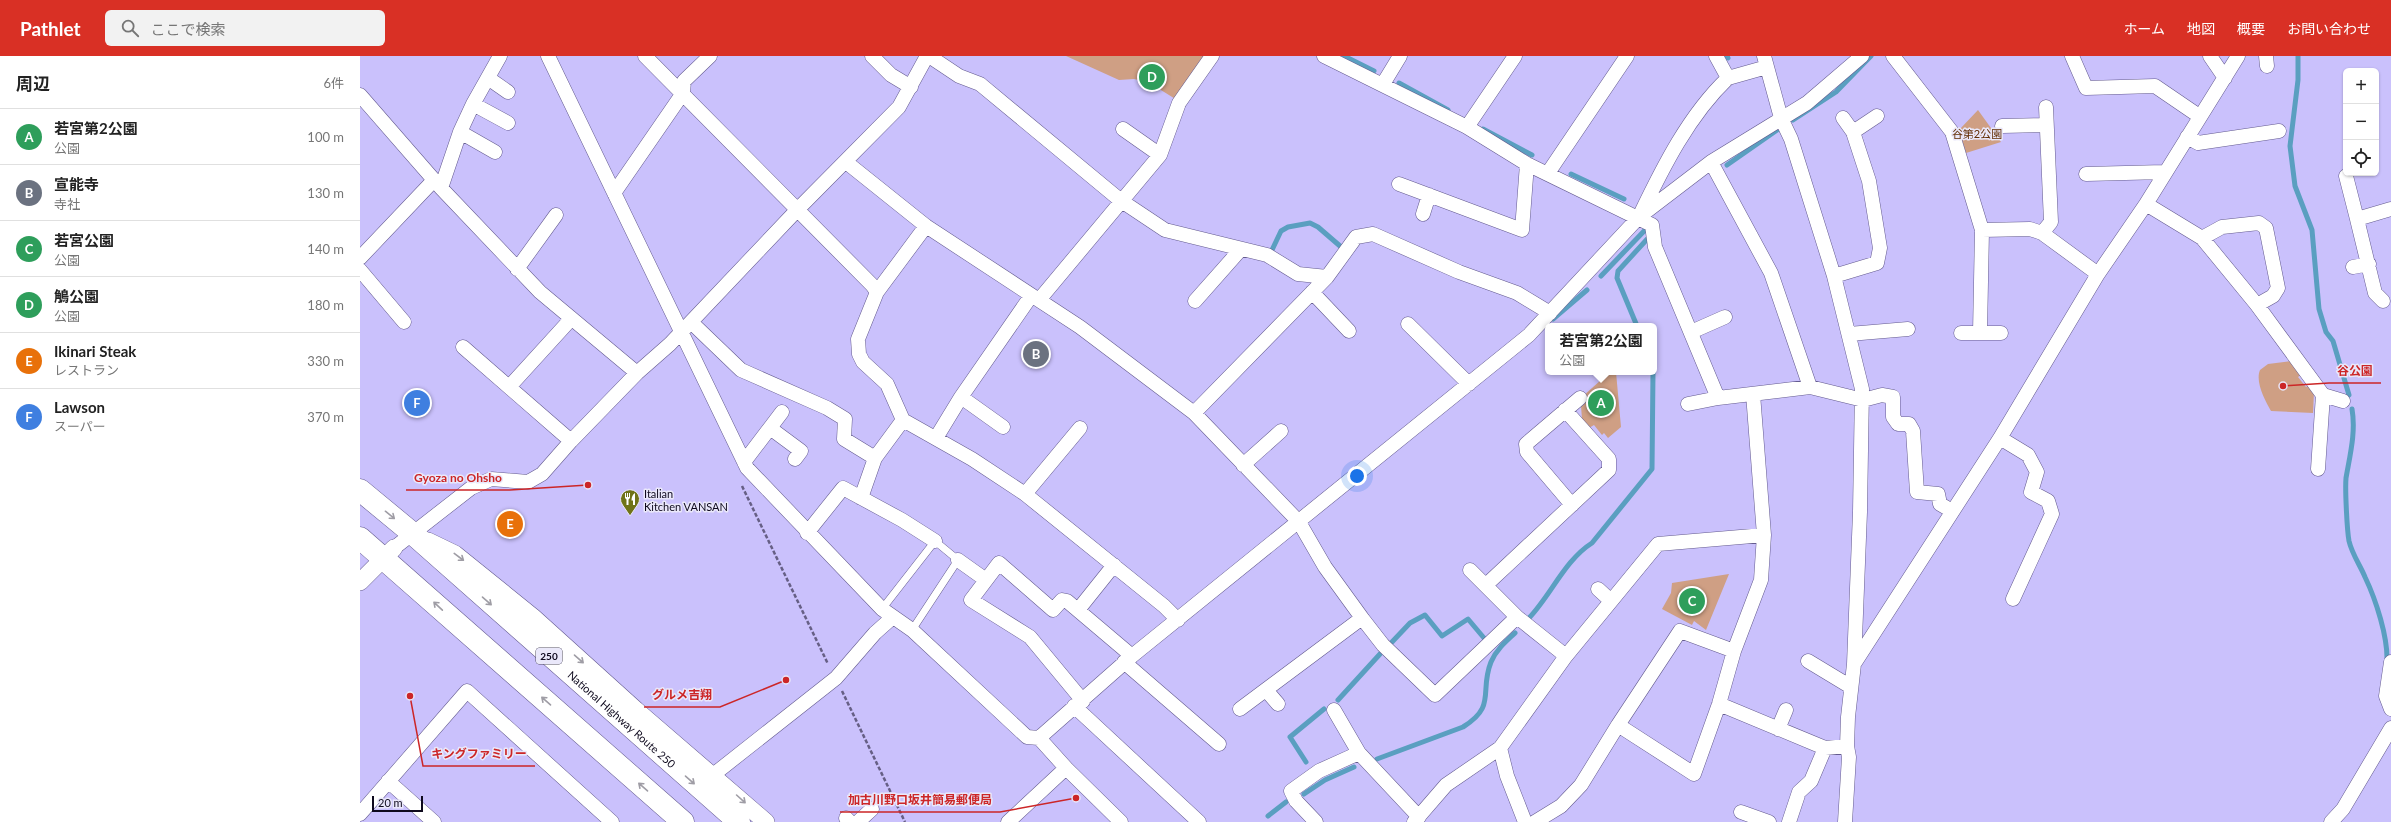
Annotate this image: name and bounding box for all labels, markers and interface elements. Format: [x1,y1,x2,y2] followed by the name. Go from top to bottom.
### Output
[105,10,385,46] search box
[20,17,81,40] text: Pathlet
[119,17,141,39] icon: search
[151,20,226,38] text: ここで検索
[2123,20,2165,37] text: ホーム
[2187,20,2215,37] text: 地図
[2237,20,2265,37] text: 概要
[2287,20,2371,37] text: お問い合わせ
[1139,62,1165,92] pin: D
[2343,68,2379,176] map controls
[2343,68,2379,104] button: +
[16,73,50,94] text: 周辺
[323,75,344,91] text: 6件
[2343,104,2379,140] button: −
[54,119,138,137] text: 若宮第2公園
[1952,127,2002,140] park label: 谷第2公園
[24,129,34,145] text: A
[307,129,344,145] text: 100 m
[54,140,80,156] text: 公園
[2343,140,2379,176] button: locate
[54,175,99,193] text: 宣能寺
[25,185,33,201] text: B
[307,185,344,201] text: 130 m
[54,196,80,212] text: 寺社
[54,231,114,249] text: 若宮公園
[25,241,33,257] text: C
[307,241,344,257] text: 140 m
[54,252,80,268] text: 公園
[54,287,99,305] text: 鵤公園
[24,297,34,313] text: D
[307,297,344,313] text: 180 m
[54,308,80,324] text: 公園
[1545,323,1657,375] popup
[1559,331,1643,349] text: 若宮第2公園
[1023,339,1049,369] pin: B
[54,342,136,360] text: Ikinari Steak
[1559,352,1585,368] text: 公園
[25,353,33,369] text: E
[307,353,344,369] text: 330 m
[2329,359,2381,383] callout: 谷公園
[54,362,119,378] text: レストラン
[2337,363,2373,378] text: 谷公園
[404,388,430,418] pin: F
[1588,388,1614,418] pin: A
[54,398,105,416] text: Lawson
[25,409,33,425] text: F
[307,409,344,425] text: 370 m
[54,418,106,434] text: スーパー
[406,466,510,490] callout: Gyoza no Ohsho
[1347,466,1367,486] your location
[414,470,502,485] text: Gyoza no Ohsho
[644,487,728,513] place label: Italian Kitchen VANSAN
[619,488,641,516] restaurant icon: Italian Kitchen VANSAN
[497,509,523,539] pin: E
[385,511,396,519] one-way arrow
[453,553,464,561] one-way arrow
[1679,586,1705,616] pin: C
[482,597,493,606] one-way arrow
[433,601,443,610] one-way arrow
[536,648,562,664] road number: 250
[574,655,585,664] one-way arrow
[566,668,679,770] street label: National Highway Route 250
[644,683,720,707] callout: グルメ吉翔
[652,687,712,702] text: グルメ吉翔
[541,697,551,706] one-way arrow
[423,742,535,766] callout: キングファミリー
[431,746,527,761] text: キングファミリー
[685,775,695,784] one-way arrow
[639,783,649,792] one-way arrow
[840,788,1000,812] callout: 加古川野口坂井簡易郵便局
[848,792,992,807] text: 加古川野口坂井簡易郵便局
[372,794,423,813] scale bar
[736,795,746,804] one-way arrow
[378,796,403,809] text: 20 m

